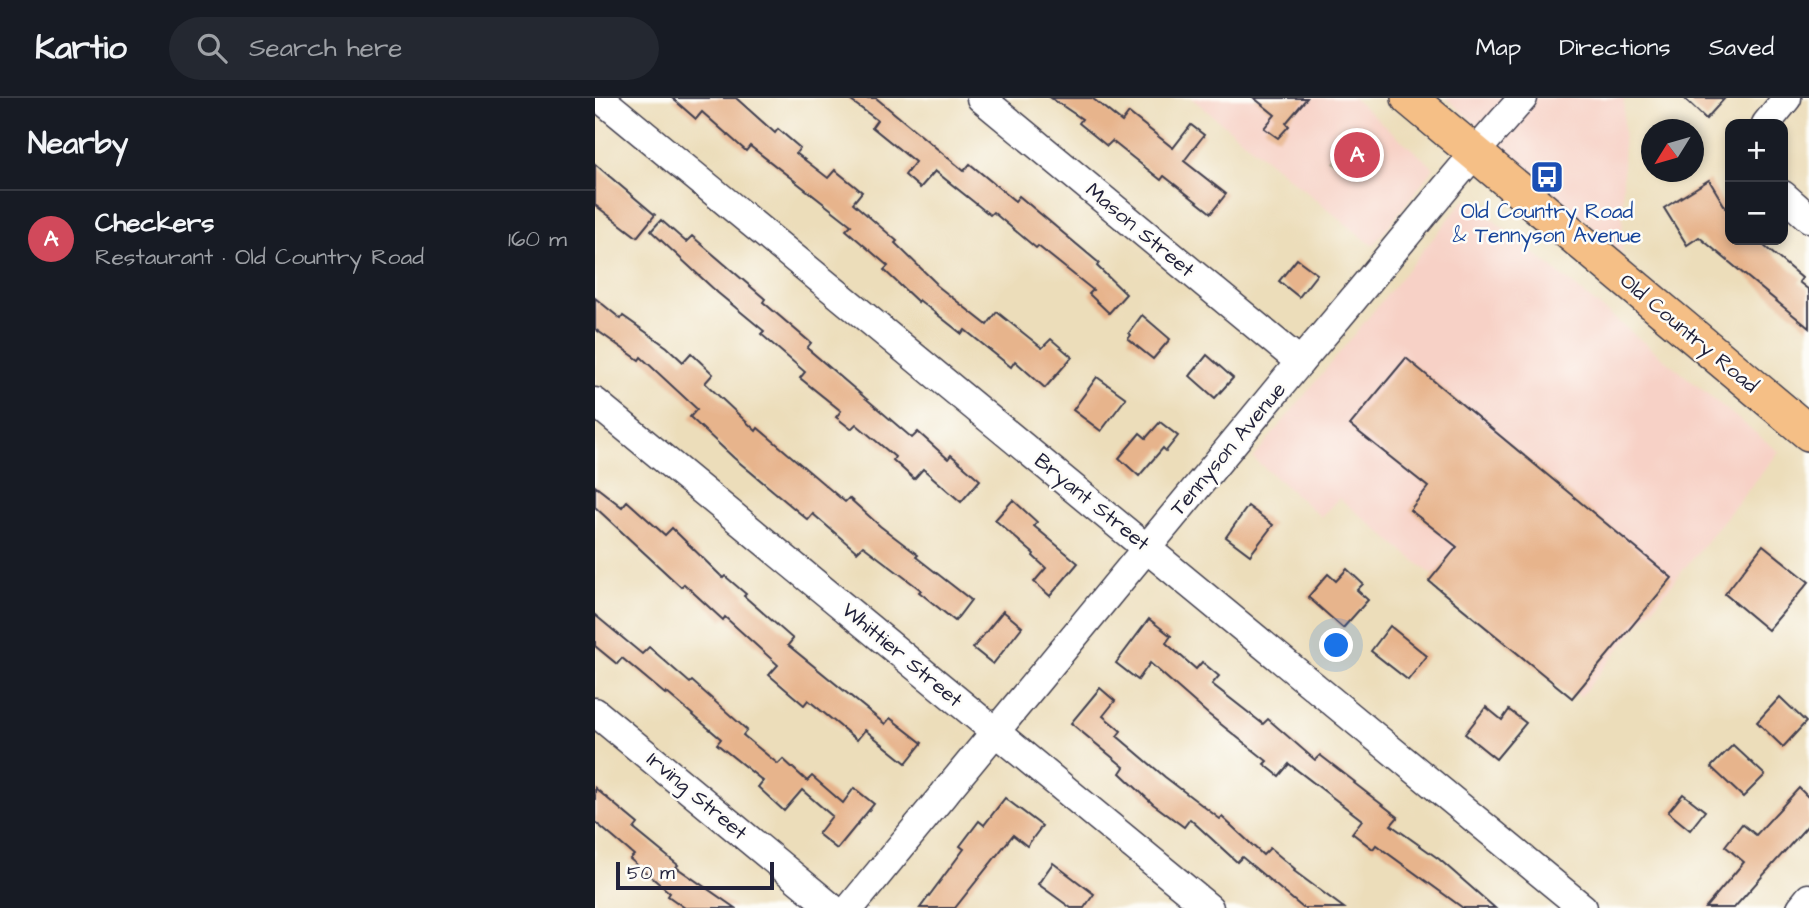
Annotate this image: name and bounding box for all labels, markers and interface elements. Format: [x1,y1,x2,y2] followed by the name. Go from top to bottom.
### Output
[169,17,659,80] search box
[35,25,127,71] text: Kartio
[193,29,231,67] icon: search
[249,30,402,66] text: Search here
[1476,31,1521,65] text: Map
[1559,31,1671,65] text: Directions
[1709,31,1774,65] text: Saved
[1641,119,1704,182] north arrow
[1725,119,1788,245] map controls
[1725,119,1788,182] button: +
[28,123,128,165] text: Nearby
[1334,129,1380,181] pin: A
[1528,158,1566,196] bus stop icon: Old Country Road & Tennyson Avenue
[1079,176,1201,285] street label: Mason Street
[1725,182,1788,245] button: −
[1453,197,1641,252] place label: Old Country Road & Tennyson Avenue
[95,205,214,241] text: Checkers
[44,223,58,255] text: A
[508,223,567,255] text: 160 m
[95,241,424,273] text: Restaurant · Old Country Road
[1612,266,1765,401] street label: Old Country Road
[1163,376,1294,523] street label: Tennyson Avenue
[1027,446,1156,559] street label: Bryant Street
[835,596,969,715] street label: Whittier Street
[1319,628,1353,662] your location
[639,745,754,849] street label: Irving Street
[616,859,773,891] scale bar
[627,860,675,887] text: 50 m

